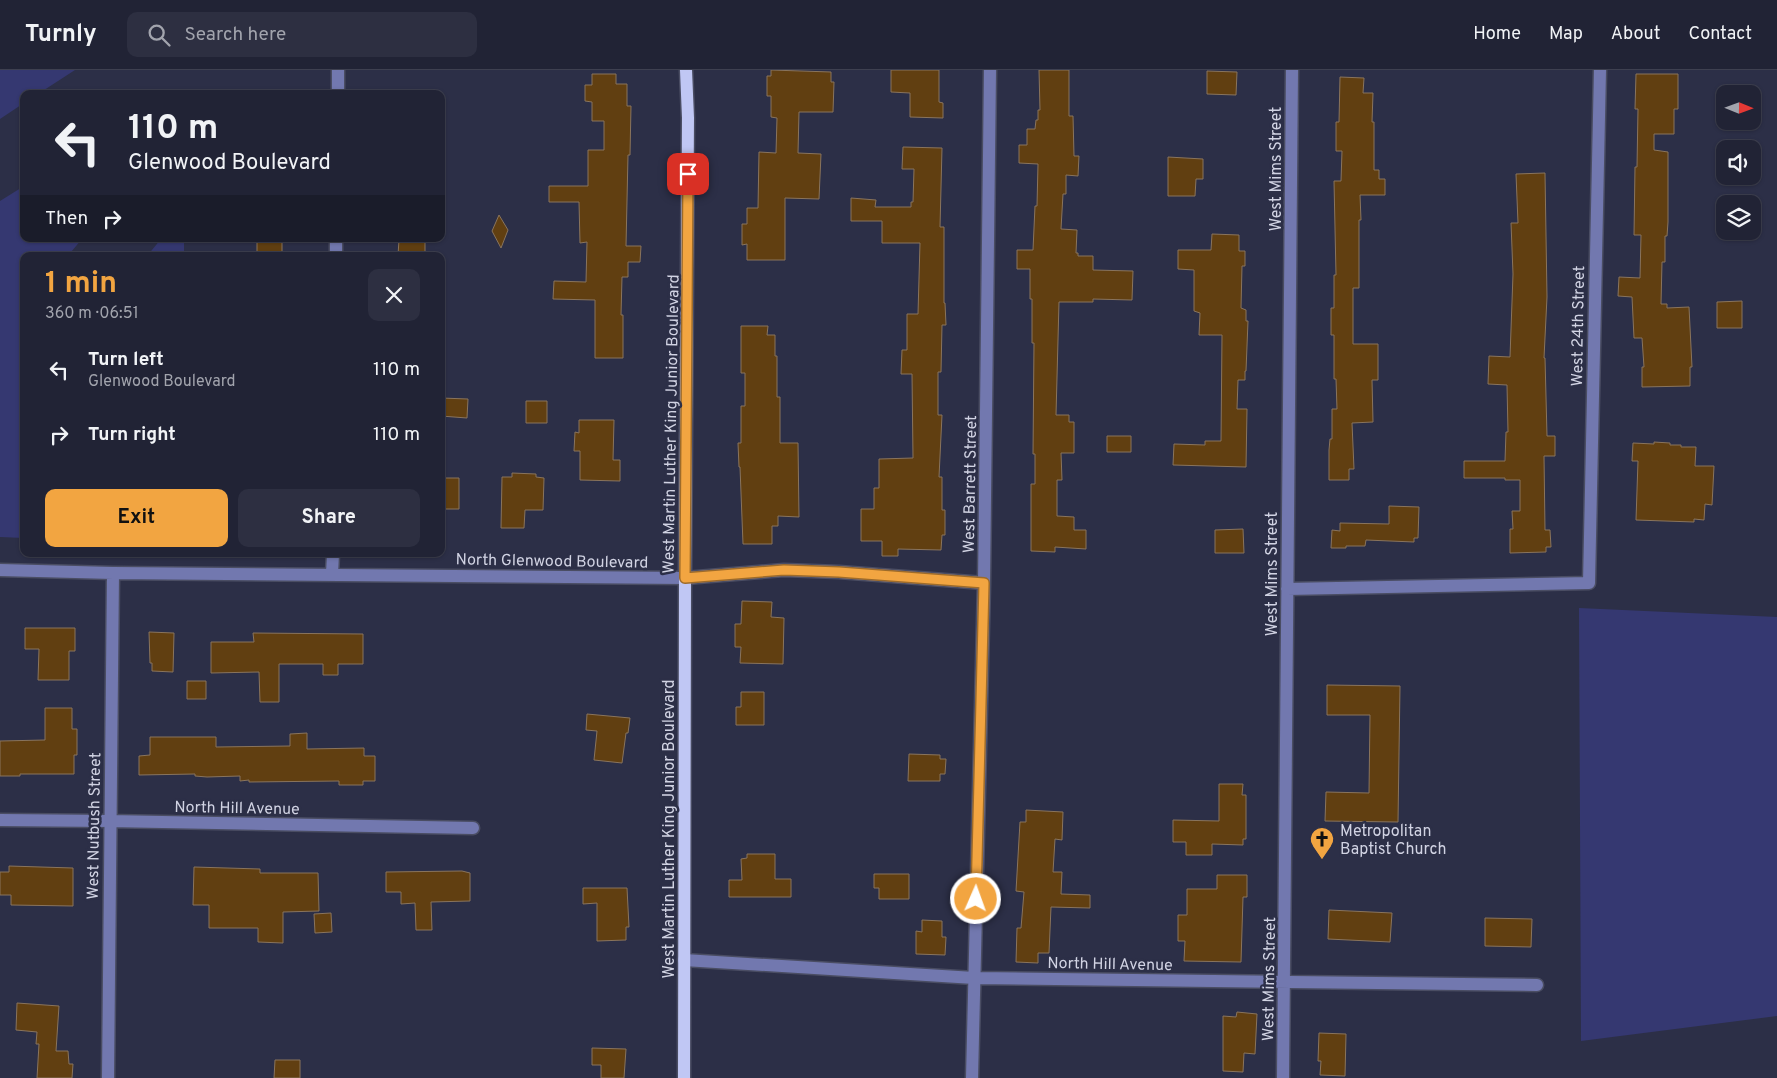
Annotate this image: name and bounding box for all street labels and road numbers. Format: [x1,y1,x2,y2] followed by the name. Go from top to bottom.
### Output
[1267,107,1287,231] street label: West Mims Street
[1568,265,1590,387] street label: West 24th Street
[659,274,685,574] street label: West Martin Luther King Junior Boulevard
[960,415,982,553] street label: West Barrett Street
[1263,512,1283,636] street label: West Mims Street
[455,550,648,574] street label: North Glenwood Boulevard
[660,679,680,979] street label: West Martin Luther King Junior Boulevard
[84,752,106,900] street label: West Nutbush Street
[174,798,300,820] street label: North Hill Avenue
[1259,917,1281,1041] street label: West Mims Street
[1047,954,1173,976] street label: North Hill Avenue

